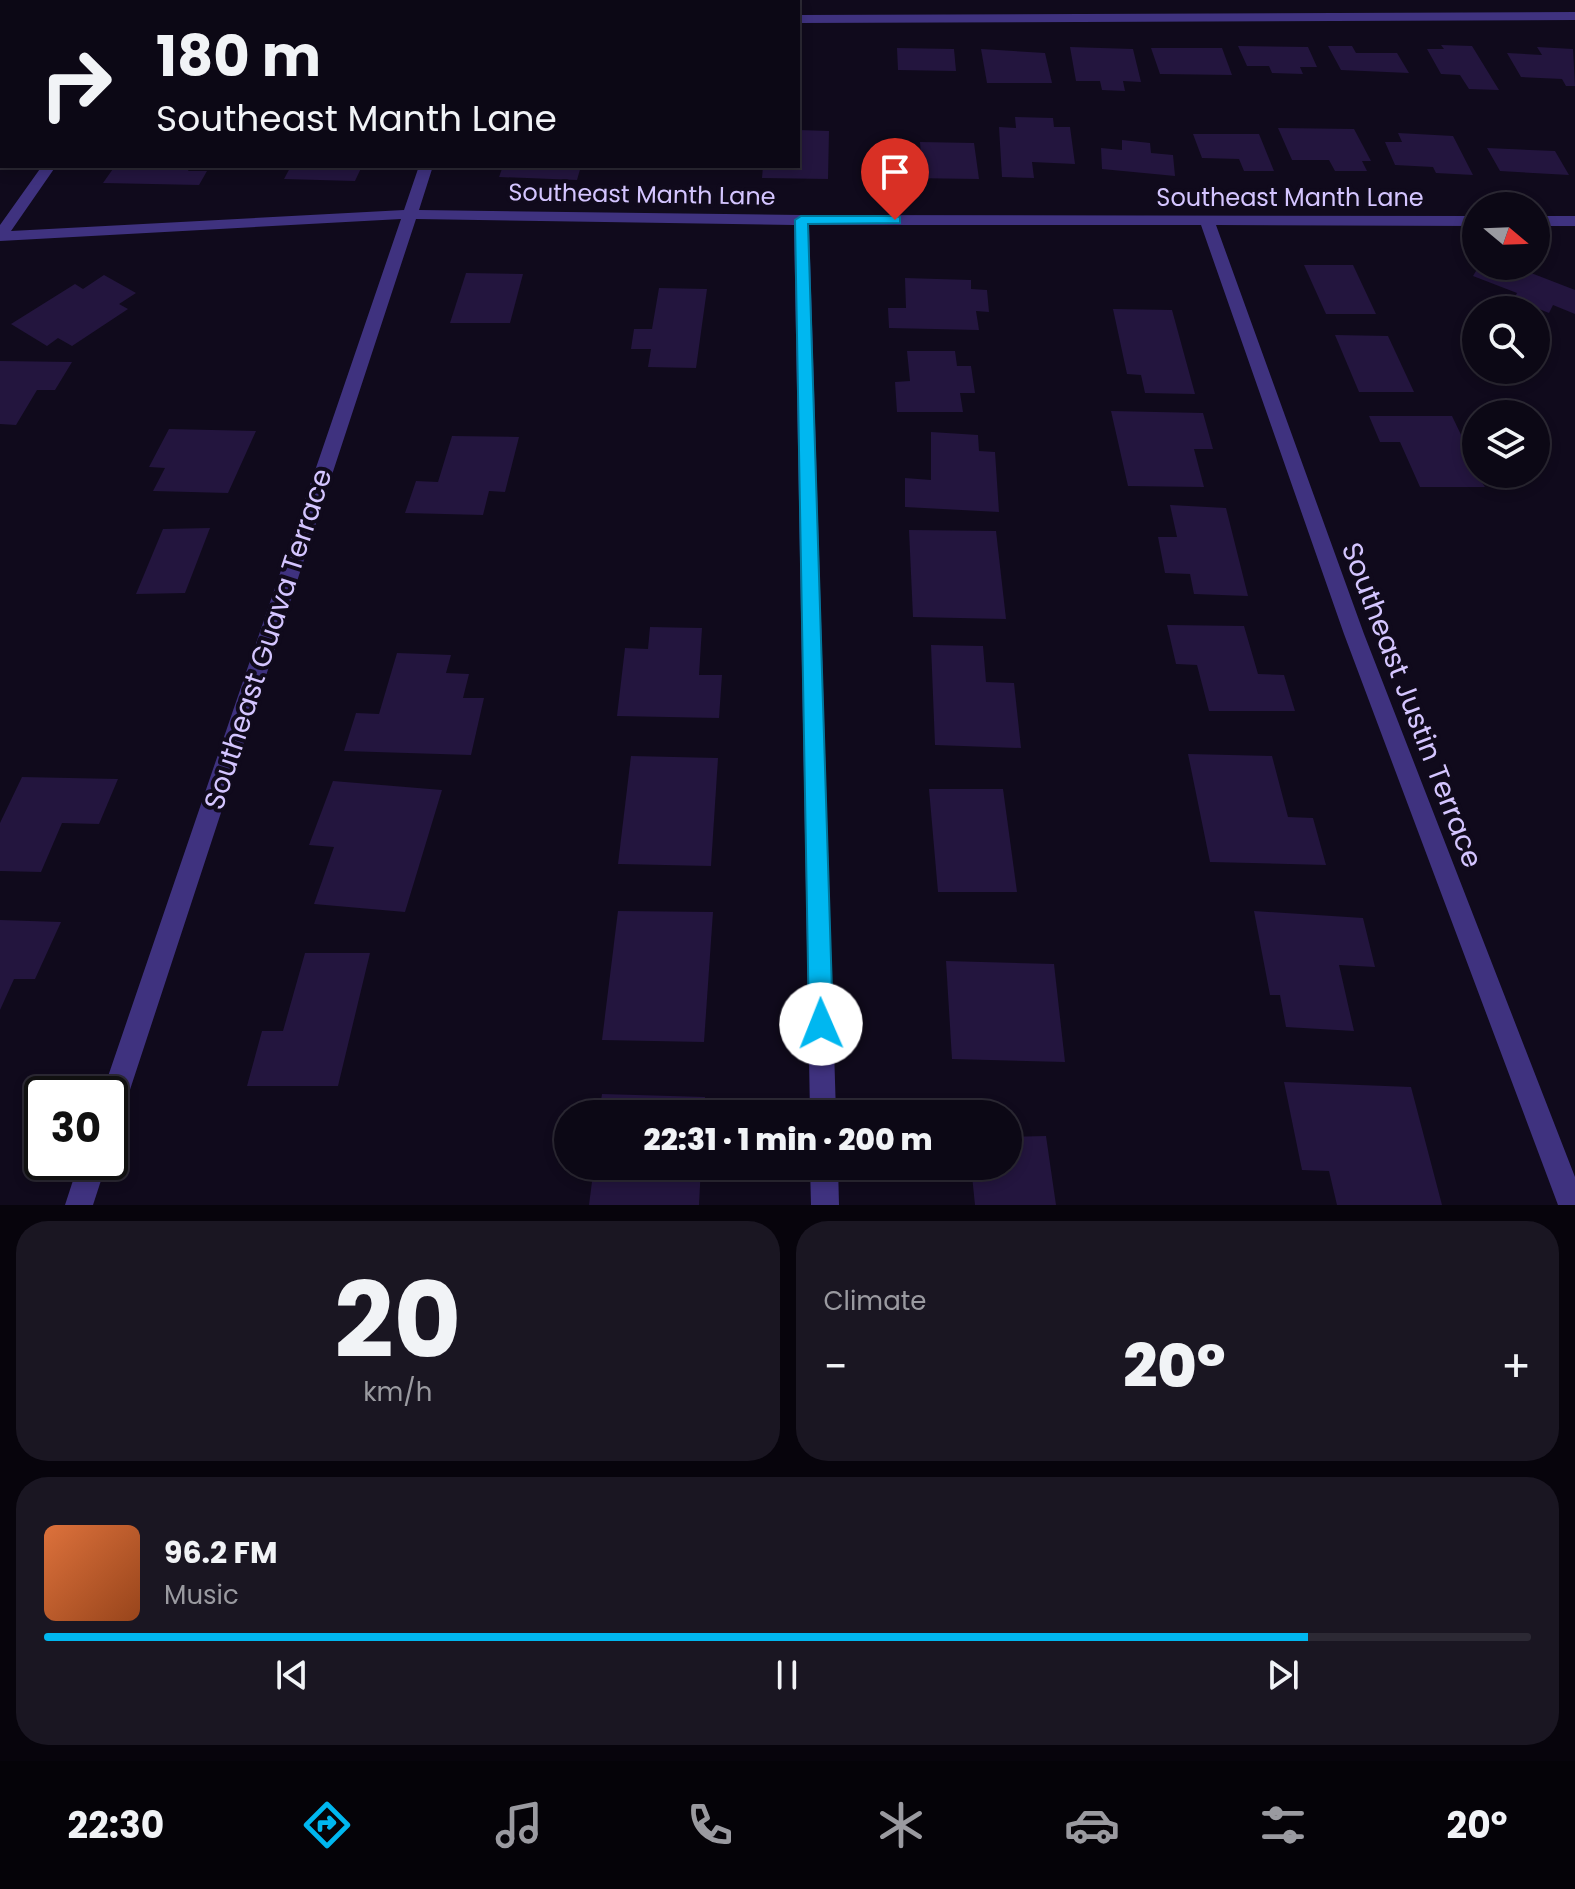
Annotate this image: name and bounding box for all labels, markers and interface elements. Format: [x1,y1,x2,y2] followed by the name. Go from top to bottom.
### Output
[156,17,321,96] text: 180 m
[24,32,128,136] icon: right
[156,93,557,144] text: Southeast Manth Lane
[861,138,929,220] pin
[873,150,917,194] icon: arrive
[508,175,776,213] street label: Southeast Manth Lane
[1156,181,1424,214] street label: Southeast Manth Lane
[1462,192,1550,280] north arrow
[1462,192,1550,488] map controls
[1462,296,1550,384] button: search
[1462,400,1550,488] button: layers
[194,464,342,814] street label: Southeast Guava Terrace
[1332,537,1492,873] street label: Southeast Justin Terrace
[779,982,863,1066] position arrow
[24,1076,128,1180] speed limit sign: 30
[644,1118,932,1161] text: 22:31 · 1 min · 200 m
[334,1248,461,1393] text: 20
[824,1283,926,1319] text: Climate
[1123,1324,1226,1408] text: 20°
[824,1336,848,1397] text: −
[1501,1336,1531,1397] text: +
[363,1374,432,1410] text: km/h
[164,1531,277,1574] text: 96.2 FM
[164,1577,239,1613] text: Music
[270,1653,314,1697] icon: previous
[765,1653,809,1697] icon: pause
[1261,1653,1305,1697] icon: next
[299,1797,355,1853] icon: directions
[491,1797,547,1853] icon: music
[682,1797,738,1853] icon: phone
[873,1797,929,1853] icon: climate
[1064,1797,1120,1853] icon: car
[1255,1797,1311,1853] icon: filters
[68,1800,164,1851] text: 22:30
[1447,1800,1507,1851] text: 20°

